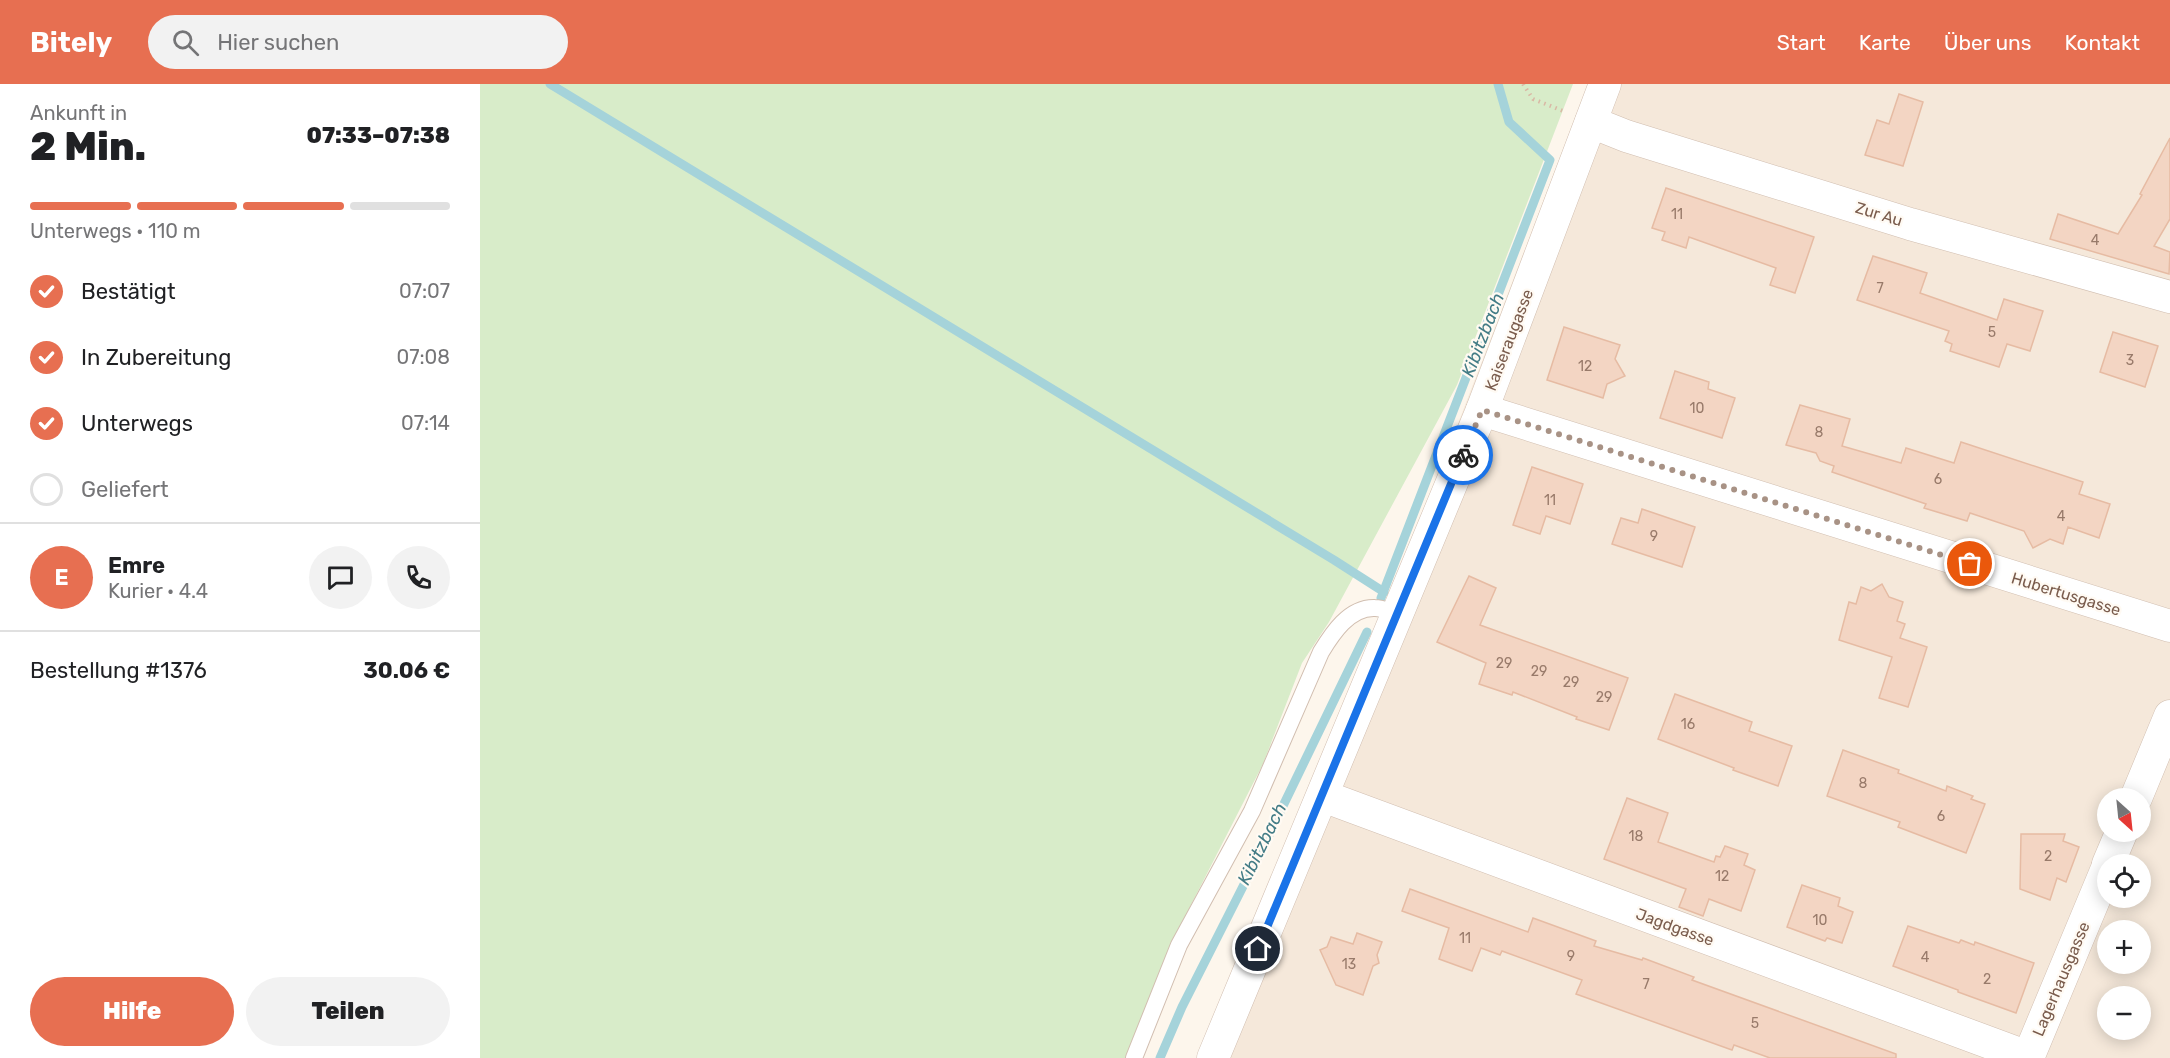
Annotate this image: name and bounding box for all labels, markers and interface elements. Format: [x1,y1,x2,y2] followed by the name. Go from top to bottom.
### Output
[148,15,568,69] search box
[30,26,112,59] text: Bitely
[169,26,202,59] icon: search
[217,29,339,56] text: Hier suchen
[1777,30,1826,55] text: Start
[1859,30,1911,55] text: Karte
[1944,30,2032,55] text: Über uns
[2065,30,2140,55] text: Kontakt
[30,101,127,125] text: Ankunft in
[307,122,450,149] text: 07:33–07:38
[30,124,146,170] text: 2 Min.
[1853,198,1905,230] street label: Zur Au
[1671,206,1683,223] house number: 11
[30,219,201,243] text: Unterwegs · 110 m
[2091,232,2100,249] house number: 4
[30,275,63,308] icon: check
[81,278,176,305] text: Bestätigt
[399,279,450,303] text: 07:07
[1876,280,1884,297] house number: 7
[1481,286,1537,394] street label: Kaiseraugasse
[1457,290,1509,380] water label: Kibitzbach
[1988,324,1996,341] house number: 5
[30,341,63,374] icon: check
[81,344,231,371] text: In Zubereitung
[397,345,450,369] text: 07:08
[2126,352,2134,369] house number: 3
[1578,358,1592,375] house number: 12
[1690,400,1705,417] house number: 10
[30,407,63,440] icon: check
[81,410,193,437] text: Unterwegs
[401,411,450,435] text: 07:14
[1815,424,1824,441] house number: 8
[1433,425,1493,485] courier
[1447,439,1480,472] icon: bike
[1934,471,1942,488] house number: 6
[81,476,169,503] text: Geliefert
[1544,492,1556,509] house number: 11
[2057,508,2066,525] house number: 4
[1650,528,1658,545] house number: 9
[1944,538,1995,589] pin
[309,546,372,609] button: chat
[387,546,450,609] button: phone
[1953,547,1986,580] icon: bag
[108,552,165,579] text: Emre
[54,564,69,591] text: E
[2009,568,2123,620] street label: Hubertusgasse
[108,579,208,603] text: Kurier · 4.4
[1496,655,1512,672] house number: 29
[30,657,207,684] text: Bestellung #1376
[363,657,450,684] text: 30.06 €
[1531,663,1547,680] house number: 29
[1563,674,1579,691] house number: 29
[1596,689,1612,706] house number: 29
[1681,716,1695,733] house number: 16
[1859,775,1868,792] house number: 8
[2097,788,2151,842] north arrow
[2097,788,2151,1040] map controls
[1233,799,1291,889] water label: Kibitzbach
[1937,808,1945,825] house number: 6
[1629,828,1644,845] house number: 18
[2044,848,2052,865] house number: 2
[2097,854,2151,908] button: locate
[1715,868,1729,885] house number: 12
[1633,904,1717,950] street label: Jagdgasse
[1813,912,1828,929] house number: 10
[2028,919,2094,1039] street label: Lagerhausgasse
[2097,920,2151,974] button: +
[1232,923,1283,974] pin
[1459,930,1471,947] house number: 11
[1241,932,1274,965] icon: home
[1567,948,1575,965] house number: 9
[1921,949,1930,966] house number: 4
[1342,956,1356,973] house number: 13
[1983,971,1991,988] house number: 2
[1642,976,1650,993] house number: 7
[30,977,234,1046] button: Hilfe
[246,977,450,1046] button: Teilen
[2097,986,2151,1040] button: −
[1751,1015,1759,1032] house number: 5

